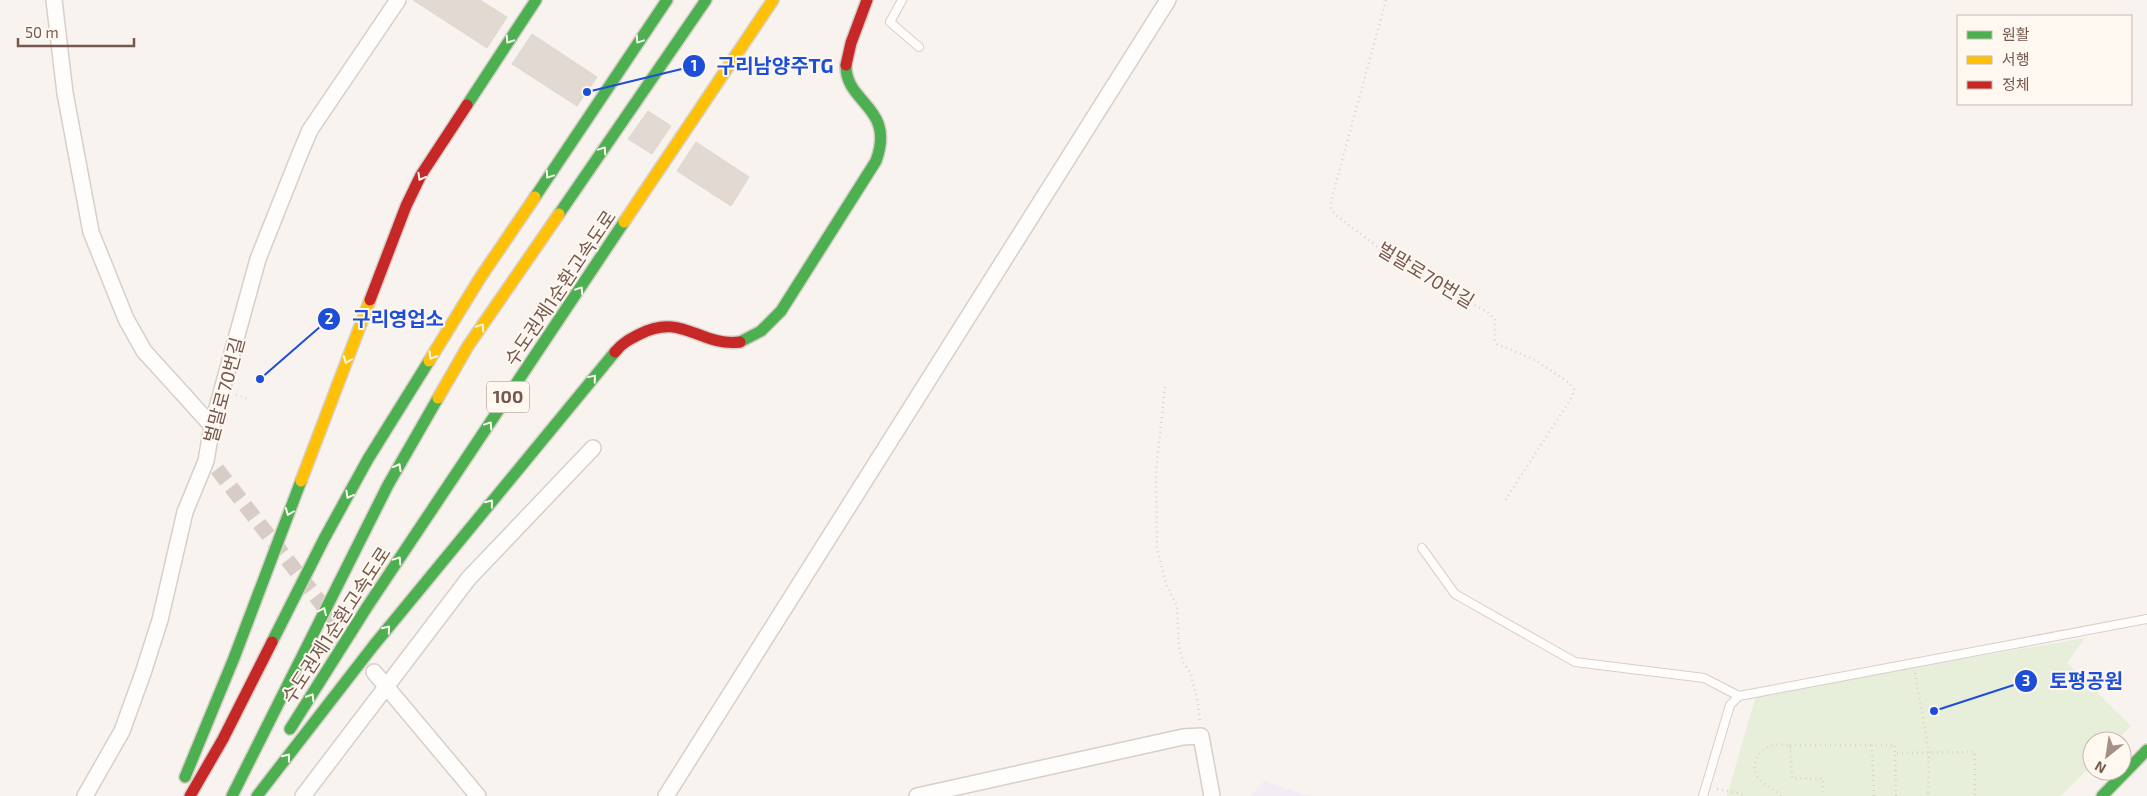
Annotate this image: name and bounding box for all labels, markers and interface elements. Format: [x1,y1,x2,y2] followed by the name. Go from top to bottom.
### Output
[18,15,134,47] scale bar
[1957,15,2132,105] legend
[25,23,59,41] text: 50 m
[2002,25,2030,43] text: 원활
[506,34,515,44] one-way arrow
[636,35,645,44] one-way arrow
[682,49,843,84] callout: 구리남양주TG
[2002,50,2030,68] text: 서행
[717,53,833,77] text: 구리남양주TG
[691,56,697,74] text: 1
[2002,75,2030,93] text: 정체
[597,146,606,156] one-way arrow
[546,170,555,179] one-way arrow
[417,171,427,180] one-way arrow
[499,206,620,370] street label: 수도권제1순환고속도로
[1374,237,1479,312] street label: 벌말로70번길
[574,287,583,296] one-way arrow
[317,301,454,336] callout: 구리영업소
[352,306,444,330] text: 구리영업소
[325,309,334,327] text: 2
[475,323,484,333] one-way arrow
[198,334,249,445] street label: 벌말로70번길
[428,350,438,359] one-way arrow
[343,355,353,364] one-way arrow
[587,375,595,384] one-way arrow
[487,382,529,412] road number: 100
[483,421,492,431] one-way arrow
[392,463,402,472] one-way arrow
[345,490,355,499] one-way arrow
[484,500,493,509] one-way arrow
[285,507,296,516] one-way arrow
[276,542,395,707] street label: 수도권제1순환고속도로
[392,556,401,566] one-way arrow
[317,607,328,616] one-way arrow
[381,626,390,635] one-way arrow
[2014,664,2133,699] callout: 토평공원
[2049,668,2123,692] text: 토평공원
[2022,671,2030,689] text: 3
[304,693,314,702] one-way arrow
[2082,731,2132,781] north arrow
[281,754,290,763] one-way arrow
[2092,758,2109,778] text: N

